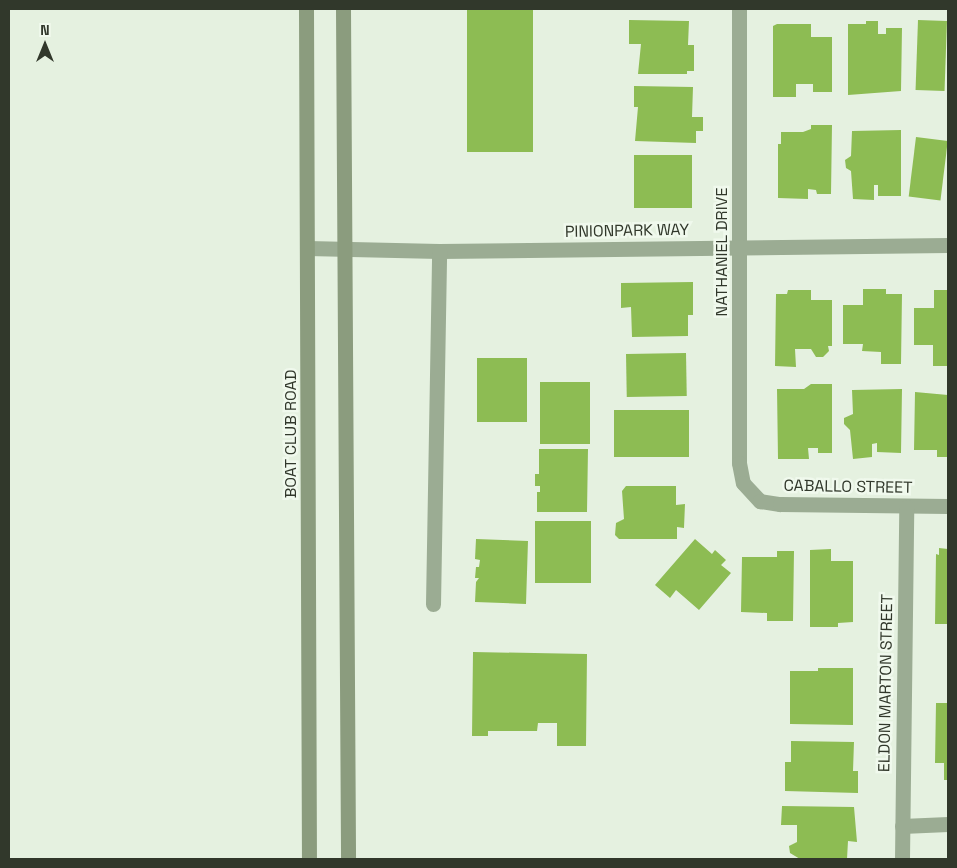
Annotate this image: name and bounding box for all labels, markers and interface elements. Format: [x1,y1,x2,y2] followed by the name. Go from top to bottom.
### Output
[20,20,70,70] north arrow
[40,21,50,39] text: N
[712,187,732,317] street label: NATHANIEL DRIVE
[565,220,689,242] street label: PINIONPARK WAY
[281,370,301,498] street label: BOAT CLUB ROAD
[783,476,913,498] street label: CABALLO STREET
[875,594,897,772] street label: ELDON MARTON STREET

